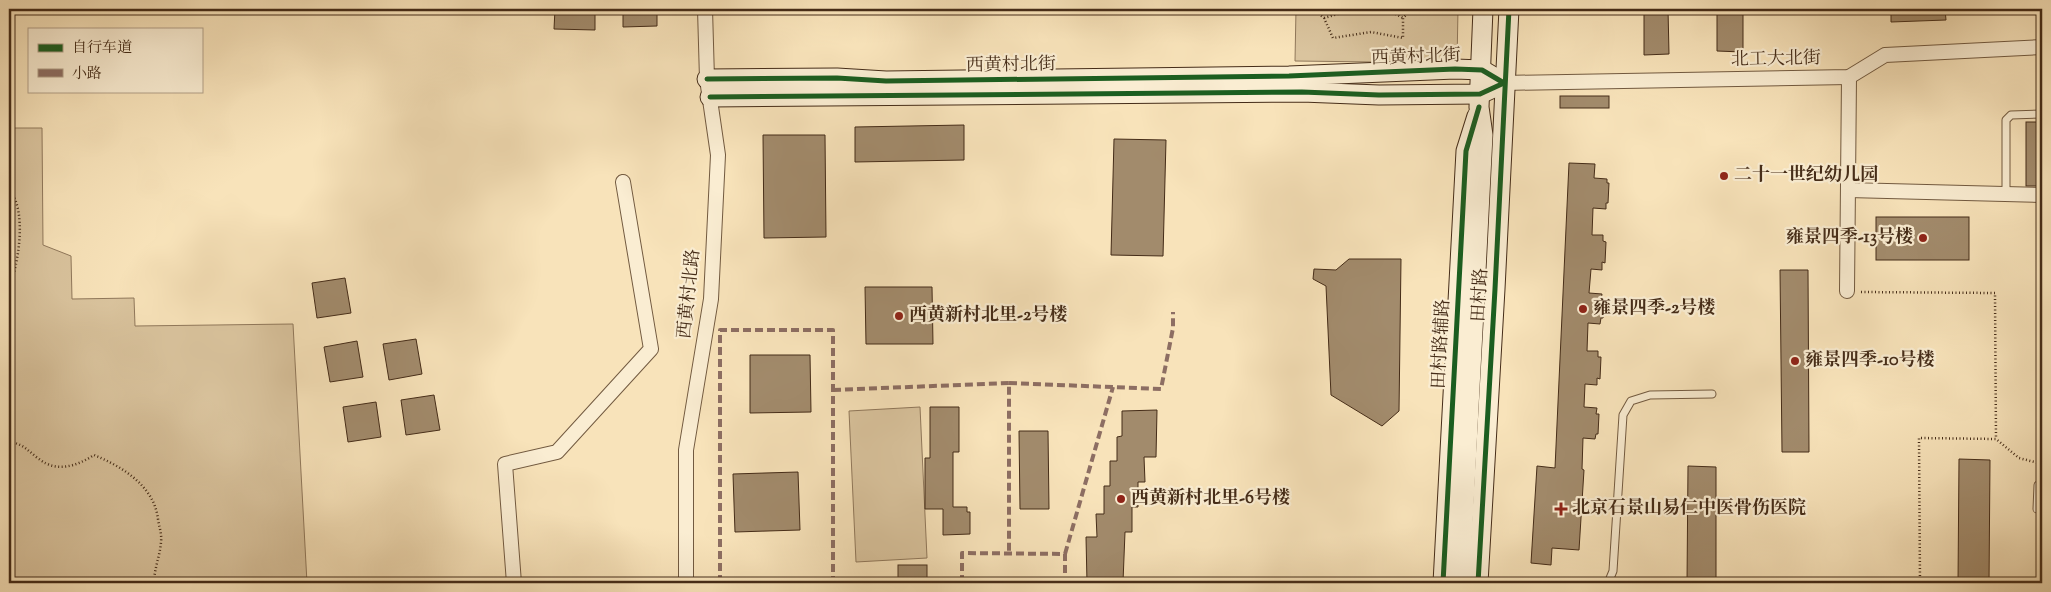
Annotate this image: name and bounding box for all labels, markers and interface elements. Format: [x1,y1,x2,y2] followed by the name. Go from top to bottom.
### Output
[28,28,202,92] legend
[72,38,132,59] text: 自行车道
[1371,43,1461,73] street label: 西黄村北街
[1731,46,1821,74] street label: 北工大北街
[966,52,1056,80] street label: 西黄村北街
[72,64,102,85] text: 小路
[1734,163,1878,189] place label: 二十一世纪幼儿园
[1718,170,1730,182] marker: 二十一世纪幼儿园
[1786,225,1913,251] place label: 雍景四季-13号楼
[1917,232,1929,244] marker: 雍景四季-13号楼
[672,248,708,340] street label: 西黄村北路
[1467,267,1495,323] street label: 田村路
[1593,296,1715,322] place label: 雍景四季-2号楼
[1427,298,1457,390] street label: 田村路辅路
[909,303,1067,329] place label: 西黄新村北里-2号楼
[1577,303,1589,315] marker: 雍景四季-2号楼
[893,310,905,322] marker: 西黄新村北里-2号楼
[1805,348,1934,374] place label: 雍景四季-10号楼
[1789,355,1801,367] marker: 雍景四季-10号楼
[1131,486,1290,512] place label: 西黄新村北里-6号楼
[1115,493,1127,505] marker: 西黄新村北里-6号楼
[1572,496,1806,522] place label: 北京石景山易仁中医骨伤医院
[1554,502,1568,516] marker: 北京石景山易仁中医骨伤医院

